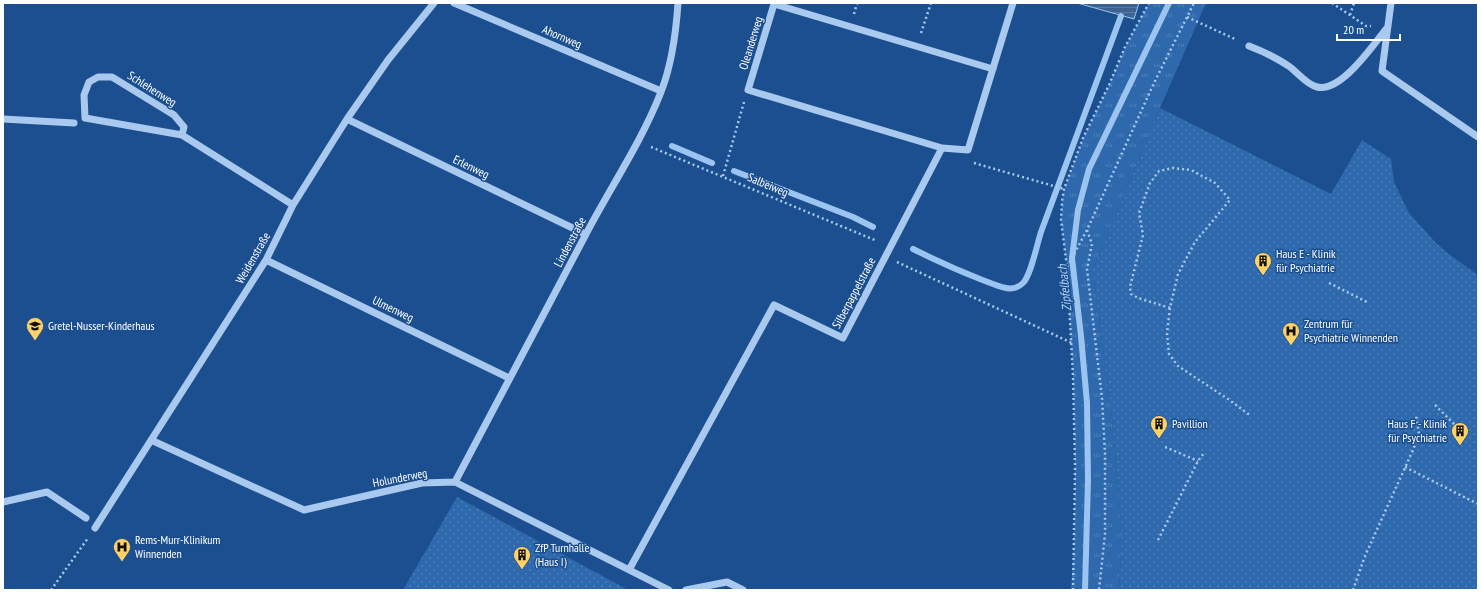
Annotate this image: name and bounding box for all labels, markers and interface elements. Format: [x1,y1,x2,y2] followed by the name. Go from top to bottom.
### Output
[735,14,766,71] street label: Oleanderweg
[1337,16,1400,42] scale bar
[540,21,584,52] street label: Ahornweg
[1343,22,1364,37] text: 20 m
[125,68,180,110] street label: Schlehenweg
[451,151,492,182] street label: Erlenweg
[746,169,791,200] street label: Salbeiweg
[550,214,589,269] street label: Lindenstraße
[232,229,273,286] street label: Weidenstraße
[1276,246,1336,275] place label: Haus E - Klinik für Psychiatrie
[1253,251,1273,276] building icon: Haus E - Klinik für Psychiatrie
[829,255,879,331] street label: Silberpappelstraße
[1053,262,1075,312] water label: Zipfelbach
[370,292,416,325] street label: Ulmenweg
[25,316,45,341] school or university icon: Gretel-Nusser-Kinderhaus
[1304,316,1398,345] place label: Zentrum für Psychiatrie Winnenden
[48,318,155,333] place label: Gretel-Nusser-Kinderhaus
[1281,321,1301,346] hospital icon: Zentrum für Psychiatrie Winnenden
[1149,414,1169,439] building icon: Pavillion
[1172,416,1208,431] place label: Pavillion
[1387,416,1447,445] place label: Haus F - Klinik für Psychiatrie
[1450,421,1470,446] building icon: Haus F - Klinik für Psychiatrie
[371,465,429,490] street label: Holunderweg
[135,532,221,561] place label: Rems-Murr-Klinikum Winnenden
[112,537,132,562] hospital icon: Rems-Murr-Klinikum Winnenden
[535,540,589,569] place label: ZfP Turnhalle (Haus I)
[512,545,532,570] building icon: ZfP Turnhalle (Haus I)

